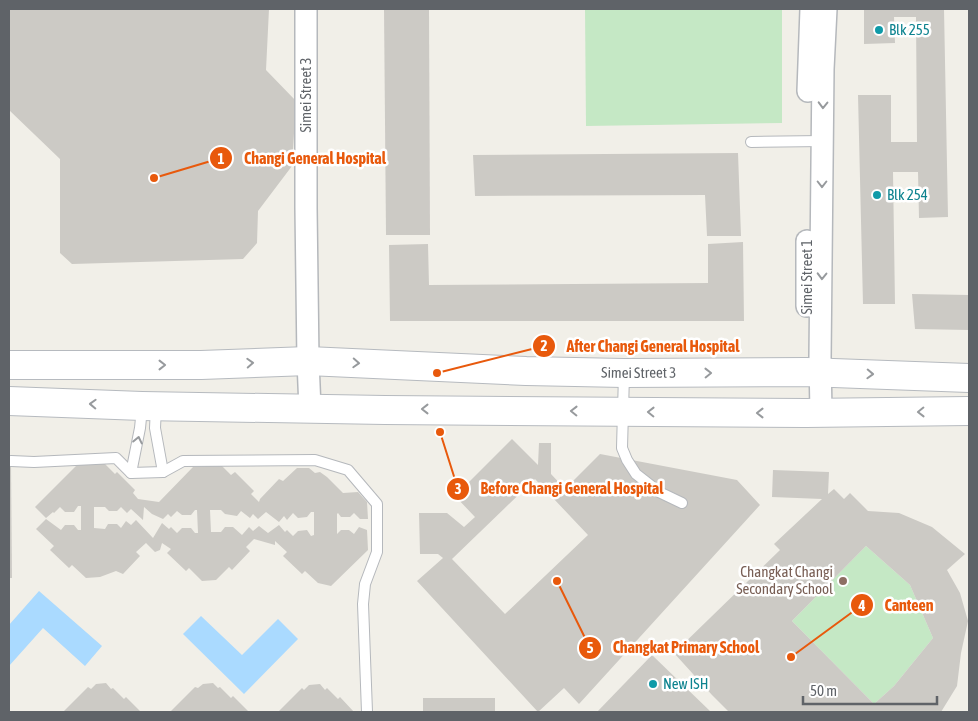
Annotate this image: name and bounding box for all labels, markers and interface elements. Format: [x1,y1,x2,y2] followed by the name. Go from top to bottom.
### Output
[889,21,930,38] place label: Blk 255
[873,24,885,36] marker: Blk 255
[297,58,314,132] street label: Simei Street 3
[818,101,828,109] one-way arrow
[209,143,396,174] callout: Changi General Hospital
[244,149,387,167] text: Changi General Hospital
[217,150,225,167] text: 1
[817,180,827,188] one-way arrow
[887,186,928,203] place label: Blk 254
[871,189,883,201] marker: Blk 254
[798,240,815,314] street label: Simei Street 1
[817,272,827,280] one-way arrow
[532,331,750,362] callout: After Changi General Hospital
[540,337,548,354] text: 2
[566,337,740,355] text: After Changi General Hospital
[246,358,254,369] one-way arrow
[353,358,361,368] one-way arrow
[158,360,166,370] one-way arrow
[601,364,676,381] street label: Simei Street 3
[704,367,712,378] one-way arrow
[866,369,874,380] one-way arrow
[89,399,97,410] one-way arrow
[420,404,428,414] one-way arrow
[570,406,578,416] one-way arrow
[646,407,654,417] one-way arrow
[916,407,924,417] one-way arrow
[756,408,764,418] one-way arrow
[132,435,143,444] one-way arrow
[446,473,674,504] callout: Before Changi General Hospital
[481,479,664,497] text: Before Changi General Hospital
[454,480,462,497] text: 3
[736,563,833,597] place label: Changkat Changi Secondary School
[837,575,849,587] marker: Changkat Changi Secondary School
[849,590,943,621] callout: Canteen
[884,596,934,614] text: Canteen
[857,597,866,614] text: 4
[578,632,769,663] callout: Changkat Primary School
[613,638,760,656] text: Changkat Primary School
[586,639,594,656] text: 5
[803,674,937,706] scale bar
[663,675,708,692] place label: New ISH
[647,678,659,690] marker: New ISH
[810,682,837,699] text: 50 m

